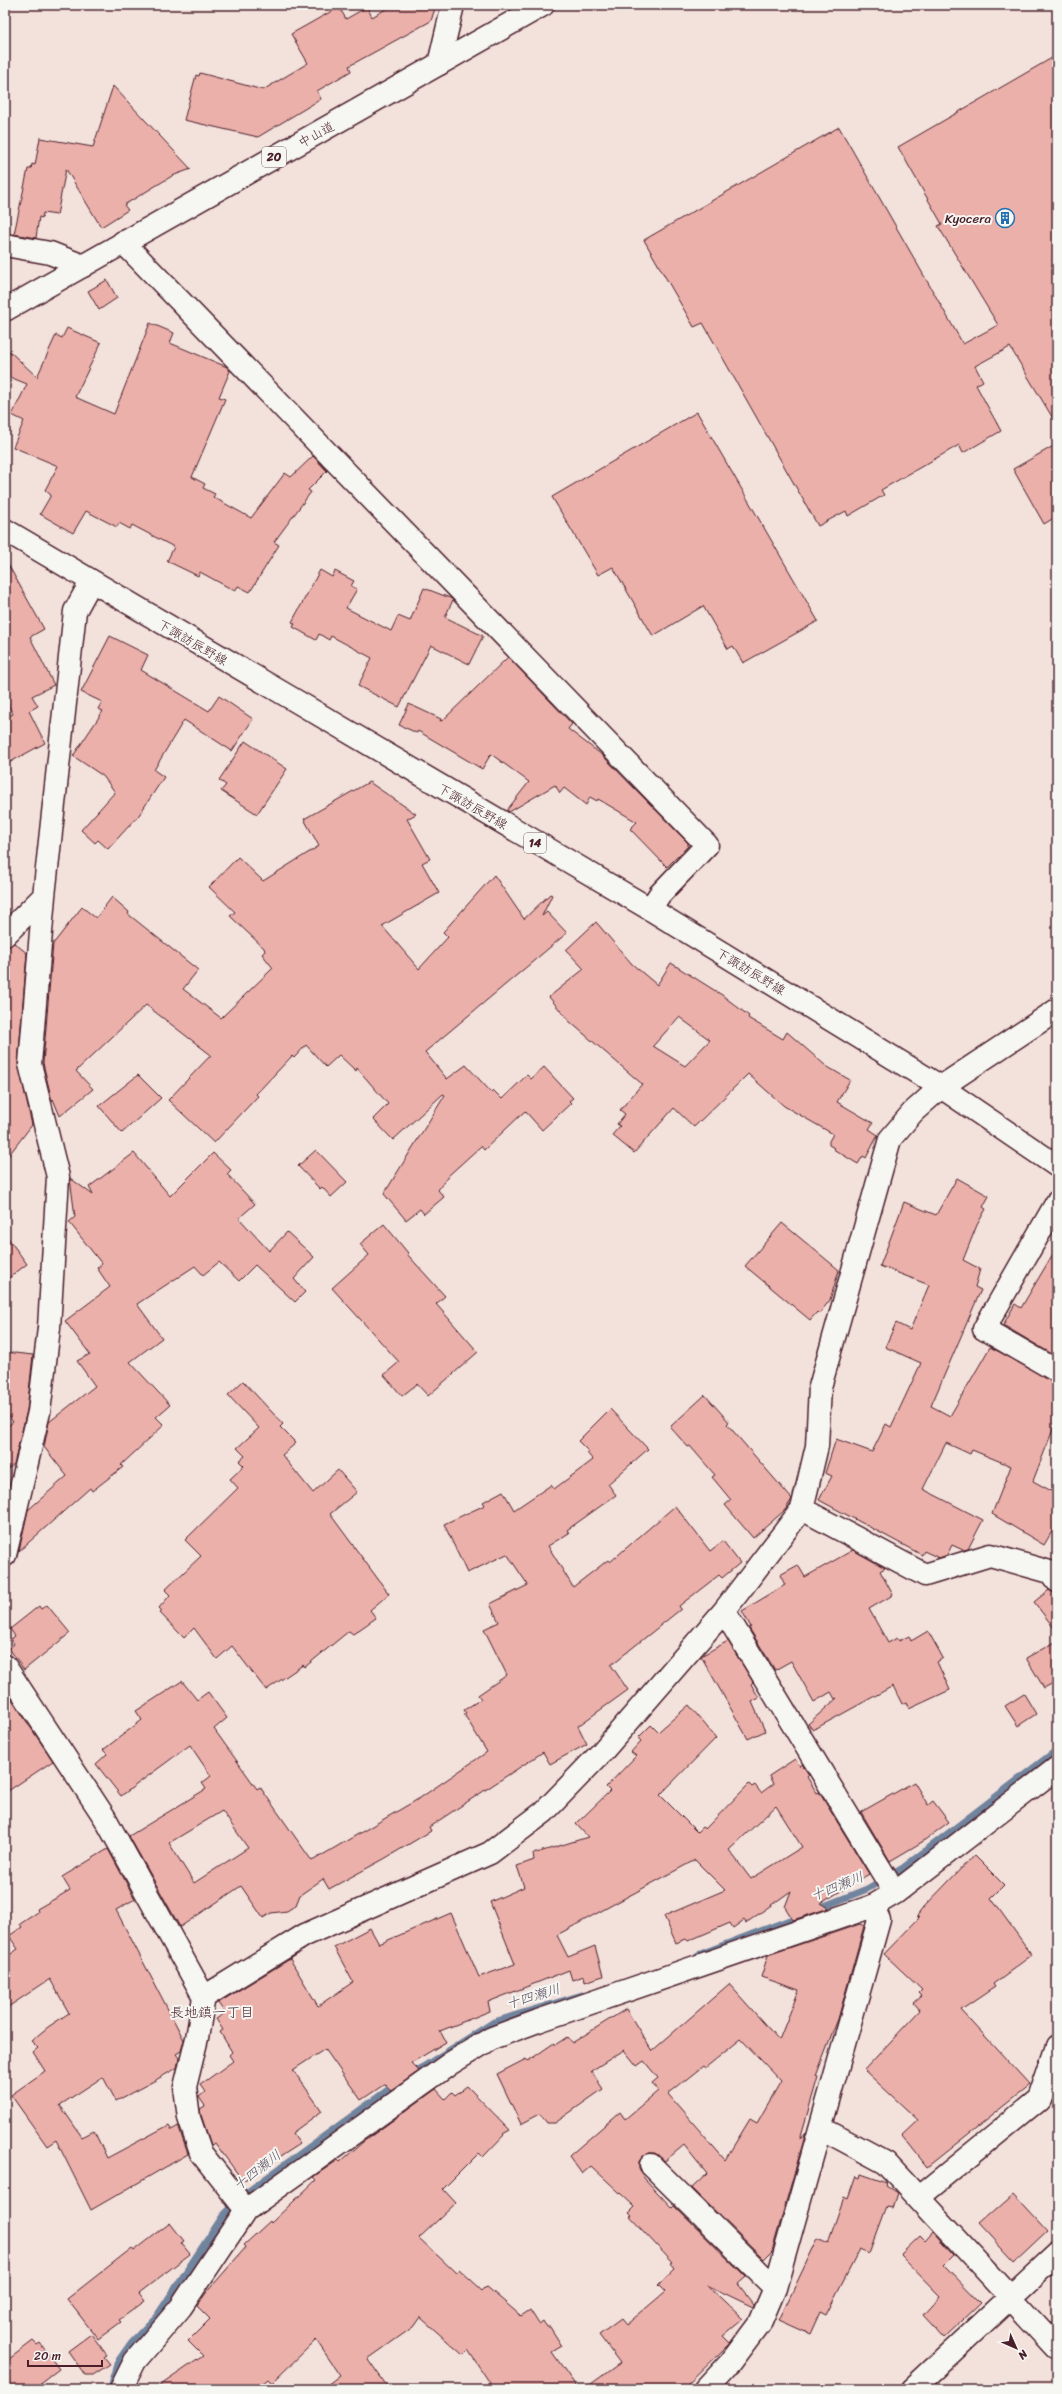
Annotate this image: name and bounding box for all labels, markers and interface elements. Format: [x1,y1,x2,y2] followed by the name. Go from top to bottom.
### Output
[294,115,339,154] street label: 中山道
[262,147,286,167] road number: 20
[945,207,991,230] place label: Kyocera
[994,207,1016,229] building icon: Kyocera
[153,613,233,672] street label: 下諏訪辰野線
[433,777,513,836] street label: 下諏訪辰野線
[524,833,546,853] road number: 14
[711,941,791,1002] street label: 下諏訪辰野線
[807,1864,868,1909] water label: 十四瀬川
[503,1976,564,2017] water label: 十四瀬川
[170,2000,254,2025] district label: 長地鎮一丁目
[228,2143,287,2197] water label: 十四瀬川
[996,2328,1036,2368] north arrow
[28,2342,102,2368] scale bar
[34,2345,61,2367] text: 20 m
[1013,2345,1033,2364] text: N

